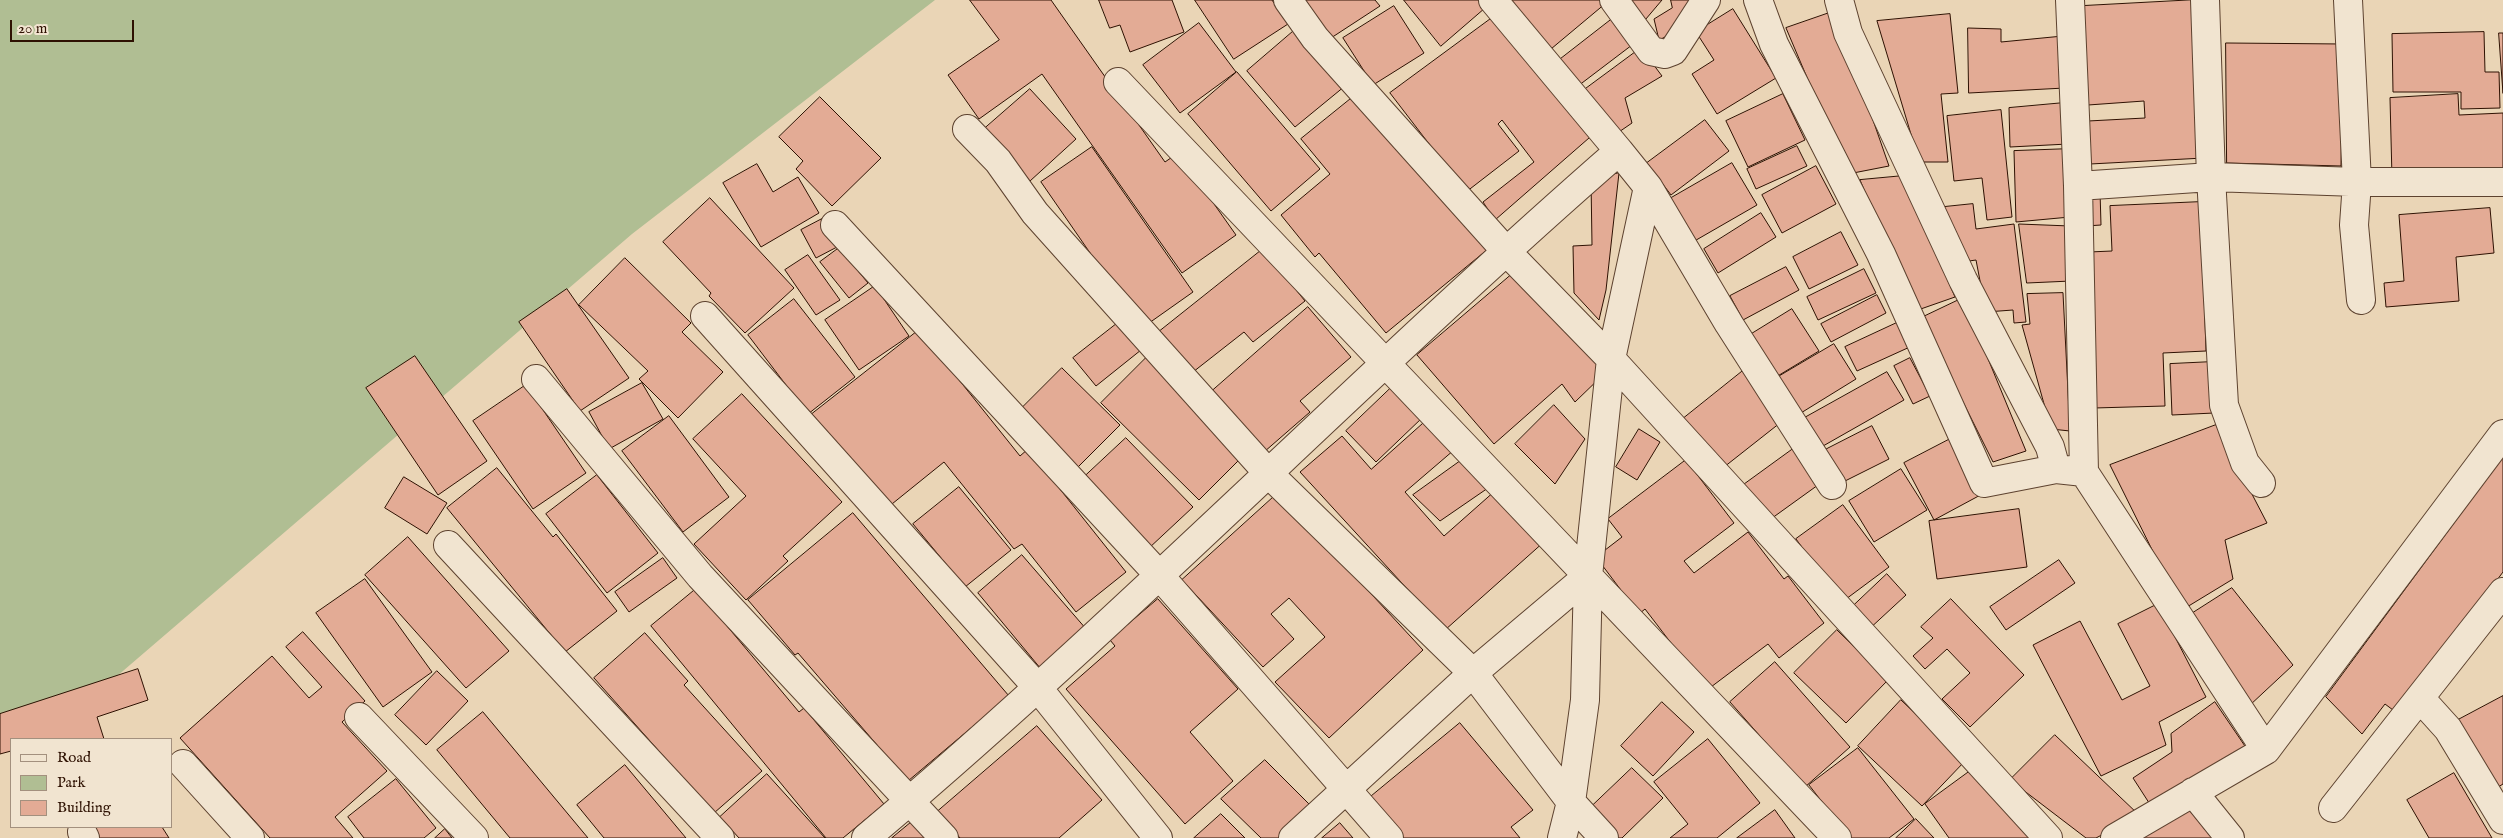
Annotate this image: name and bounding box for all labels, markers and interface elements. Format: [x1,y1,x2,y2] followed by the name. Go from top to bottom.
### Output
[12,10,136,42] scale bar
[18,19,47,38] text: 20 m
[10,738,172,828] legend
[57,748,91,767] text: Road
[57,773,86,792] text: Park
[57,798,111,817] text: Building

